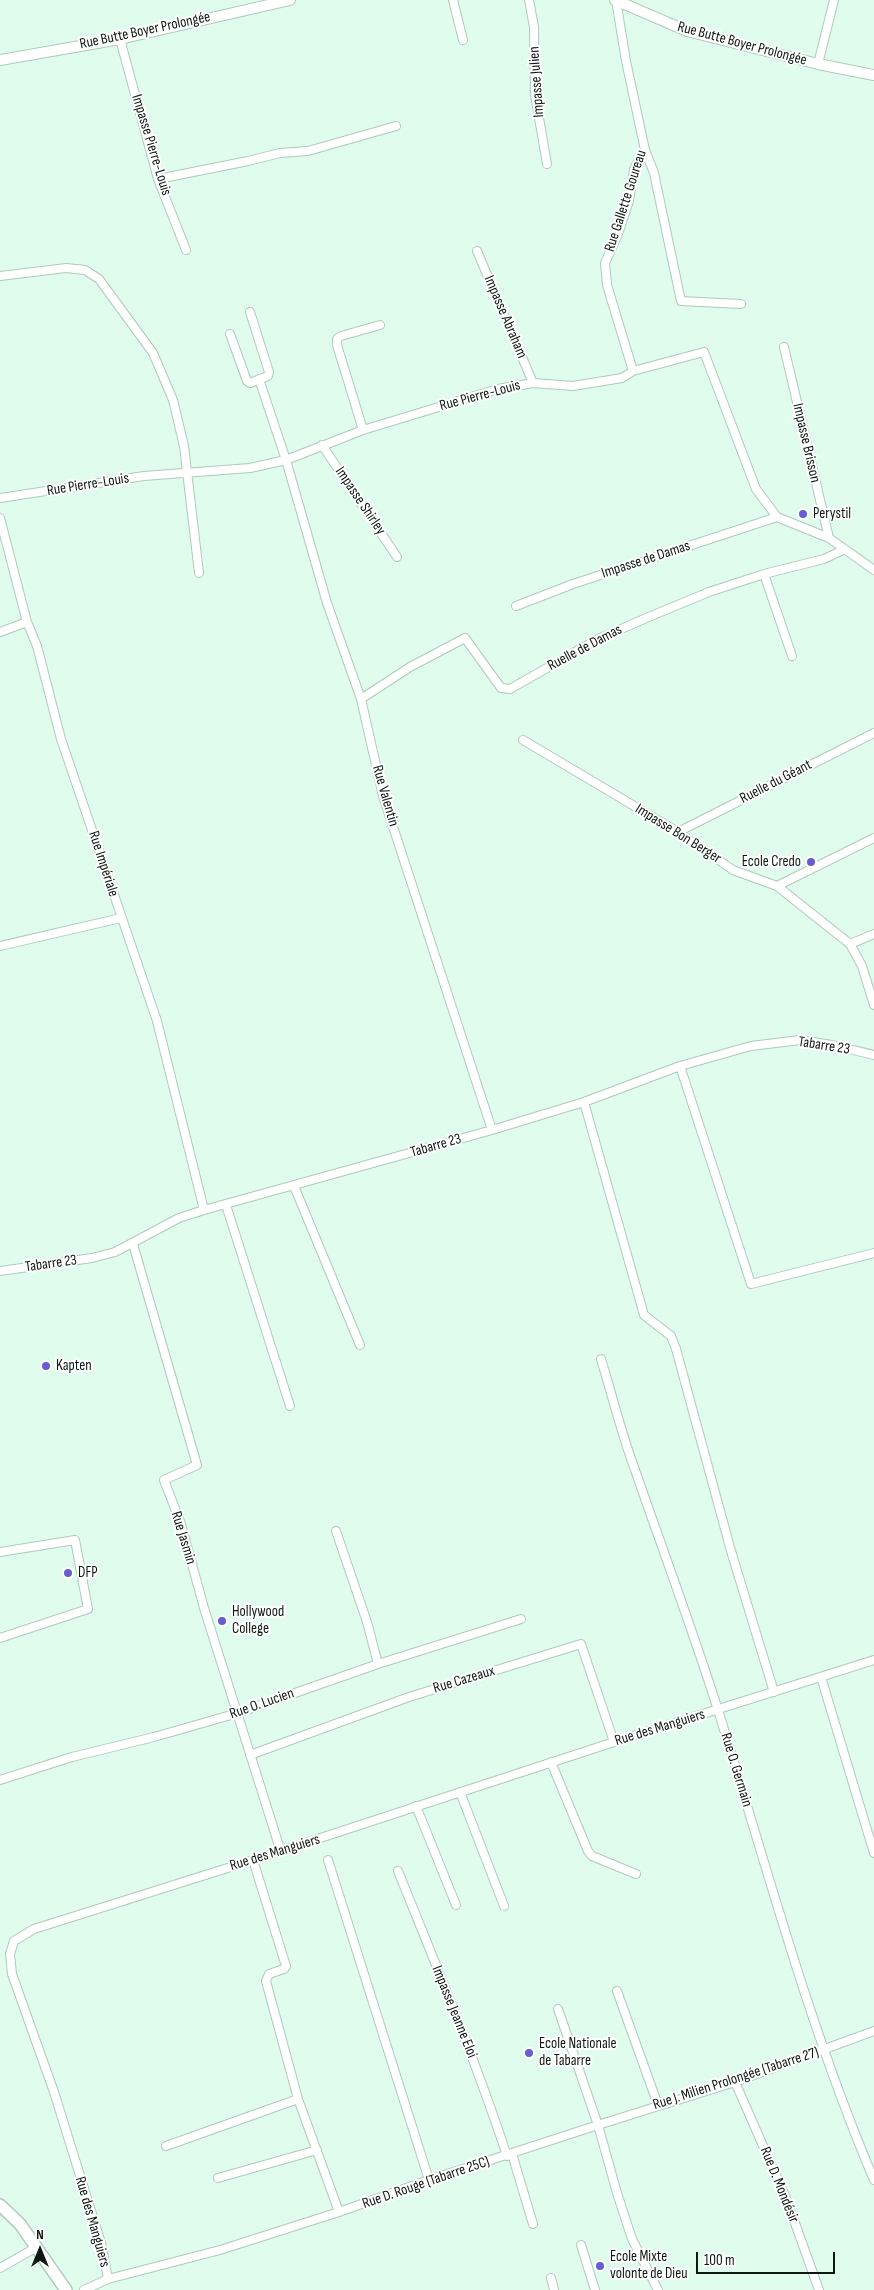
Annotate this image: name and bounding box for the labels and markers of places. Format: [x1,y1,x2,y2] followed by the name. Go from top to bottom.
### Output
[813,505,851,523] place label: Perystil
[797,508,809,520] marker: Perystil
[742,853,801,871] place label: Ecole Credo
[805,856,817,868] marker: Ecole Credo
[56,1357,92,1375] place label: Kapten
[40,1360,52,1372] marker: Kapten
[78,1564,98,1582] place label: DFP
[62,1567,74,1579] marker: DFP
[232,1603,284,1638] place label: Hollywood College
[216,1615,228,1627] marker: Hollywood College
[539,2035,616,2070] place label: Ecole Nationale de Tabarre
[523,2047,535,2059] marker: Ecole Nationale de Tabarre
[610,2248,687,2283] place label: Ecole Mixte volonte de Dieu
[594,2260,606,2272] marker: Ecole Mixte volonte de Dieu

